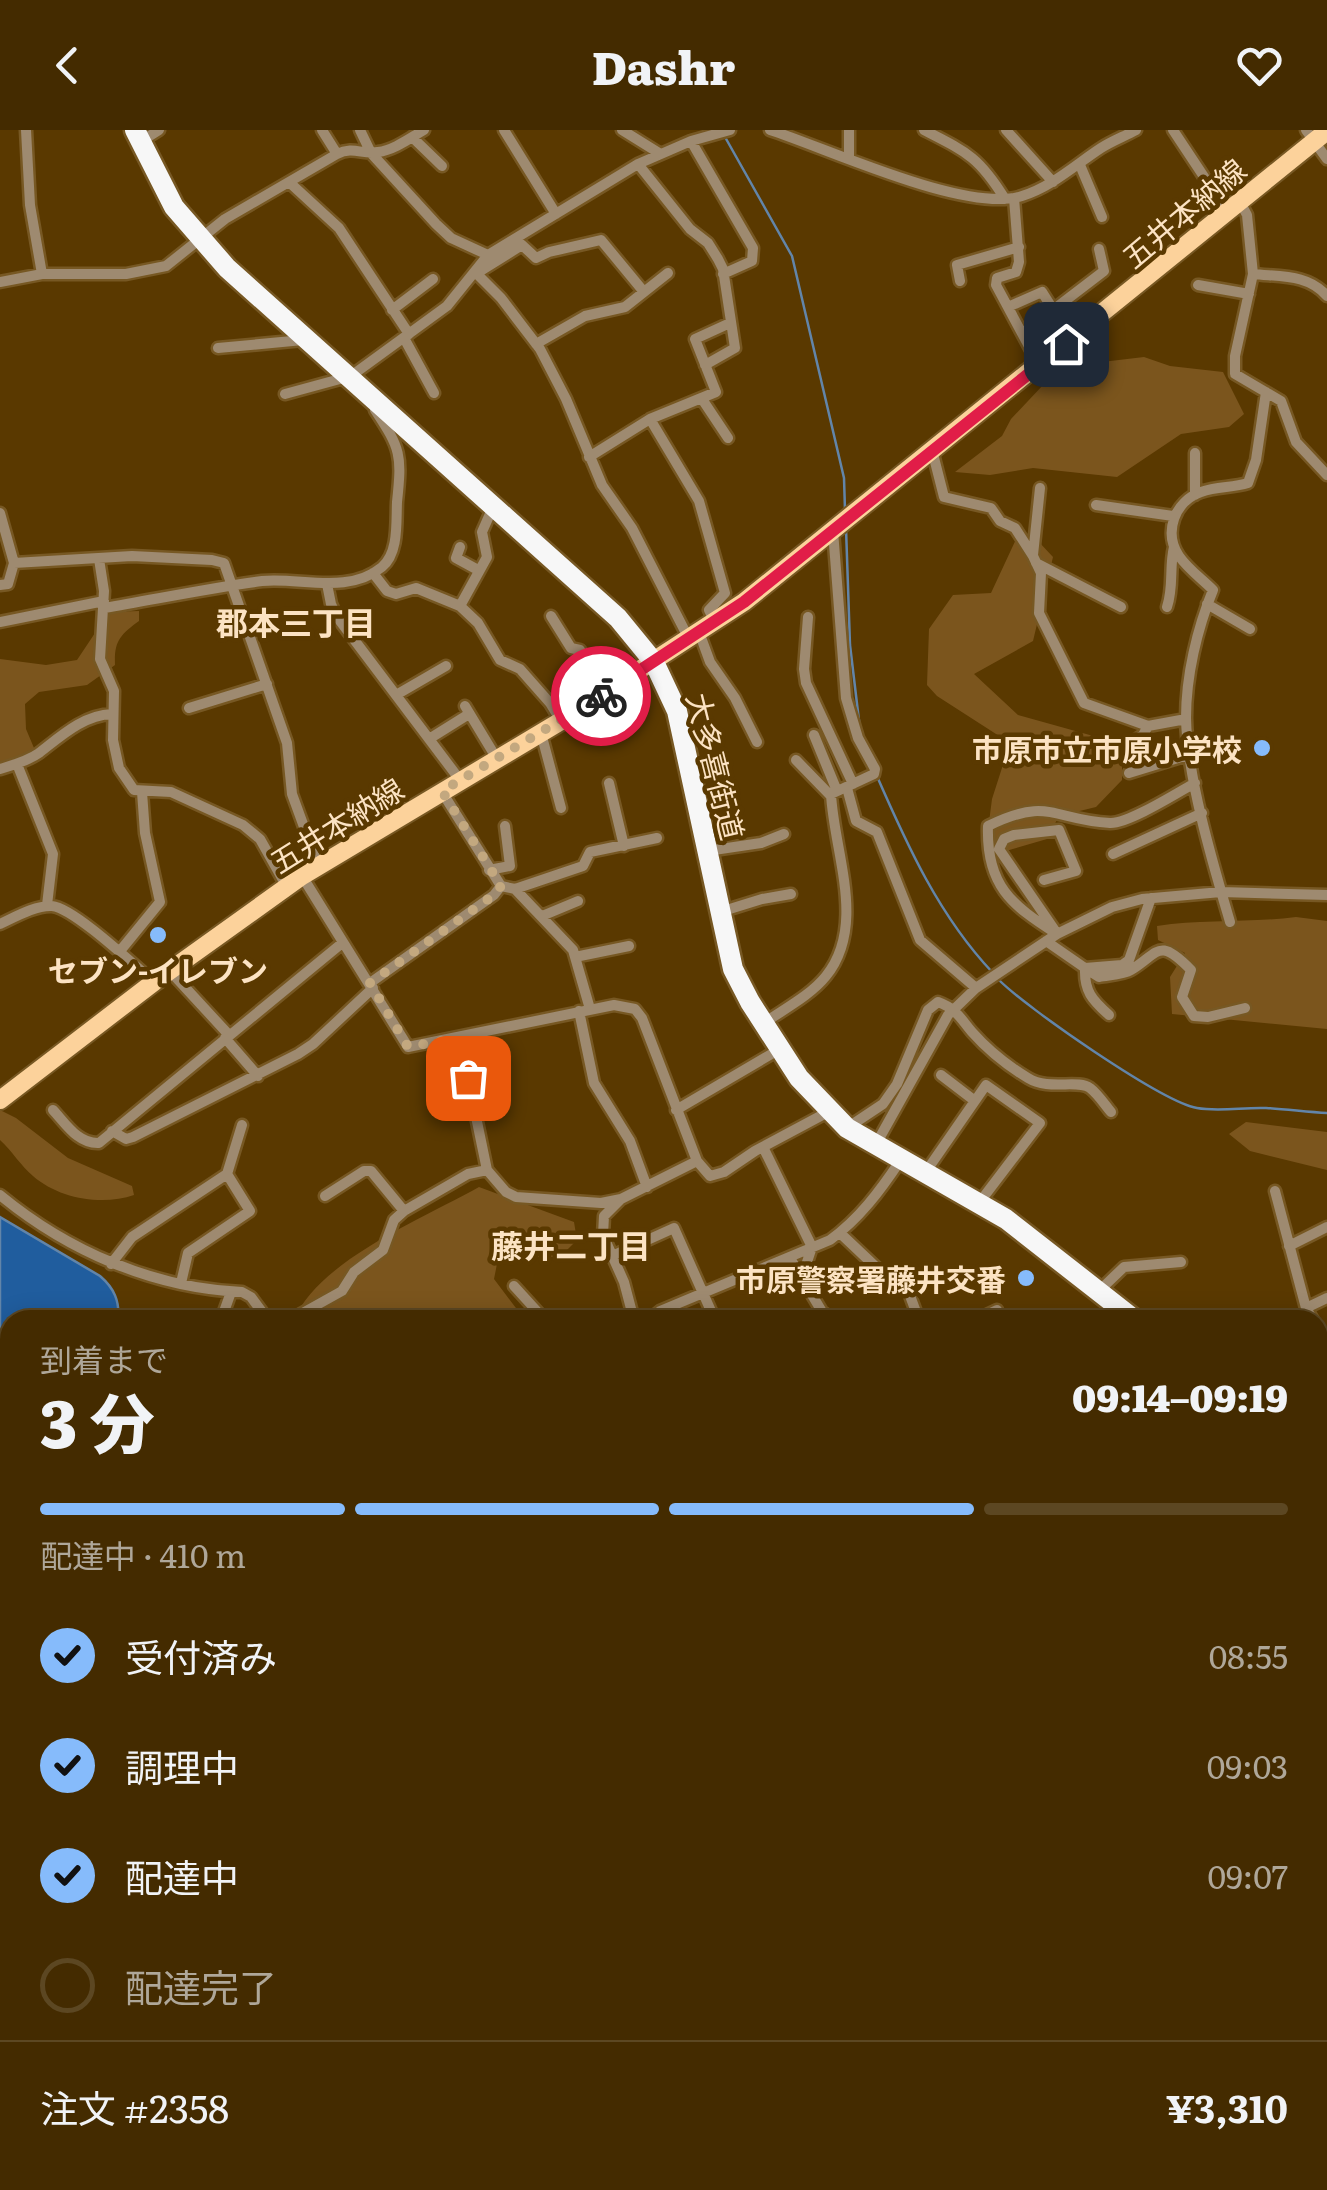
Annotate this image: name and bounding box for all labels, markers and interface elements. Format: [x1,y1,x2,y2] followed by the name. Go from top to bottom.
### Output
[592,32,735,99] text: Dashr
[40,38,95,93] icon: back
[1232,38,1287,93] icon: heart
[1111,147,1255,277] street label: 五井本納線
[1024,302,1109,387] pin
[1039,317,1094,372] icon: home
[216,597,376,645] district label: 郡本三丁目
[551,646,651,746] courier
[574,669,629,724] icon: bike
[678,688,756,844] street label: 大多喜街道
[972,726,1242,770] place label: 市原市立市原小学校
[1251,737,1273,759] marker: 市原市立市原小学校
[261,766,411,882] street label: 五井本納線
[147,924,169,946] marker: セブン-イレブン
[48,947,268,991] place label: セブン-イレブン
[426,1036,511,1121] pin
[441,1051,496,1106] icon: bag
[491,1220,651,1268] district label: 藤井二丁目
[736,1256,1006,1300] place label: 市原警察署藤井交番
[1015,1267,1037,1289] marker: 市原警察署藤井交番
[40,1334,168,1382] text: 到着まで
[1072,1367,1288,1424] text: 09:14–09:19
[40,1371,155,1468] text: 3 分
[40,1530,246,1578] text: 配達中 · 410 m
[125,1627,277,1684] text: 受付済み
[40,1628,95,1683] icon: check
[1209,1631,1288,1679] text: 08:55
[125,1737,239,1794] text: 調理中
[40,1738,95,1793] icon: check
[1207,1741,1288,1789] text: 09:03
[125,1847,239,1904] text: 配達中
[40,1848,95,1903] icon: check
[1207,1851,1288,1899] text: 09:07
[125,1957,277,2014] text: 配達完了
[40,2078,229,2135] text: 注文 #2358
[1166,2078,1288,2135] text: ¥3,310

